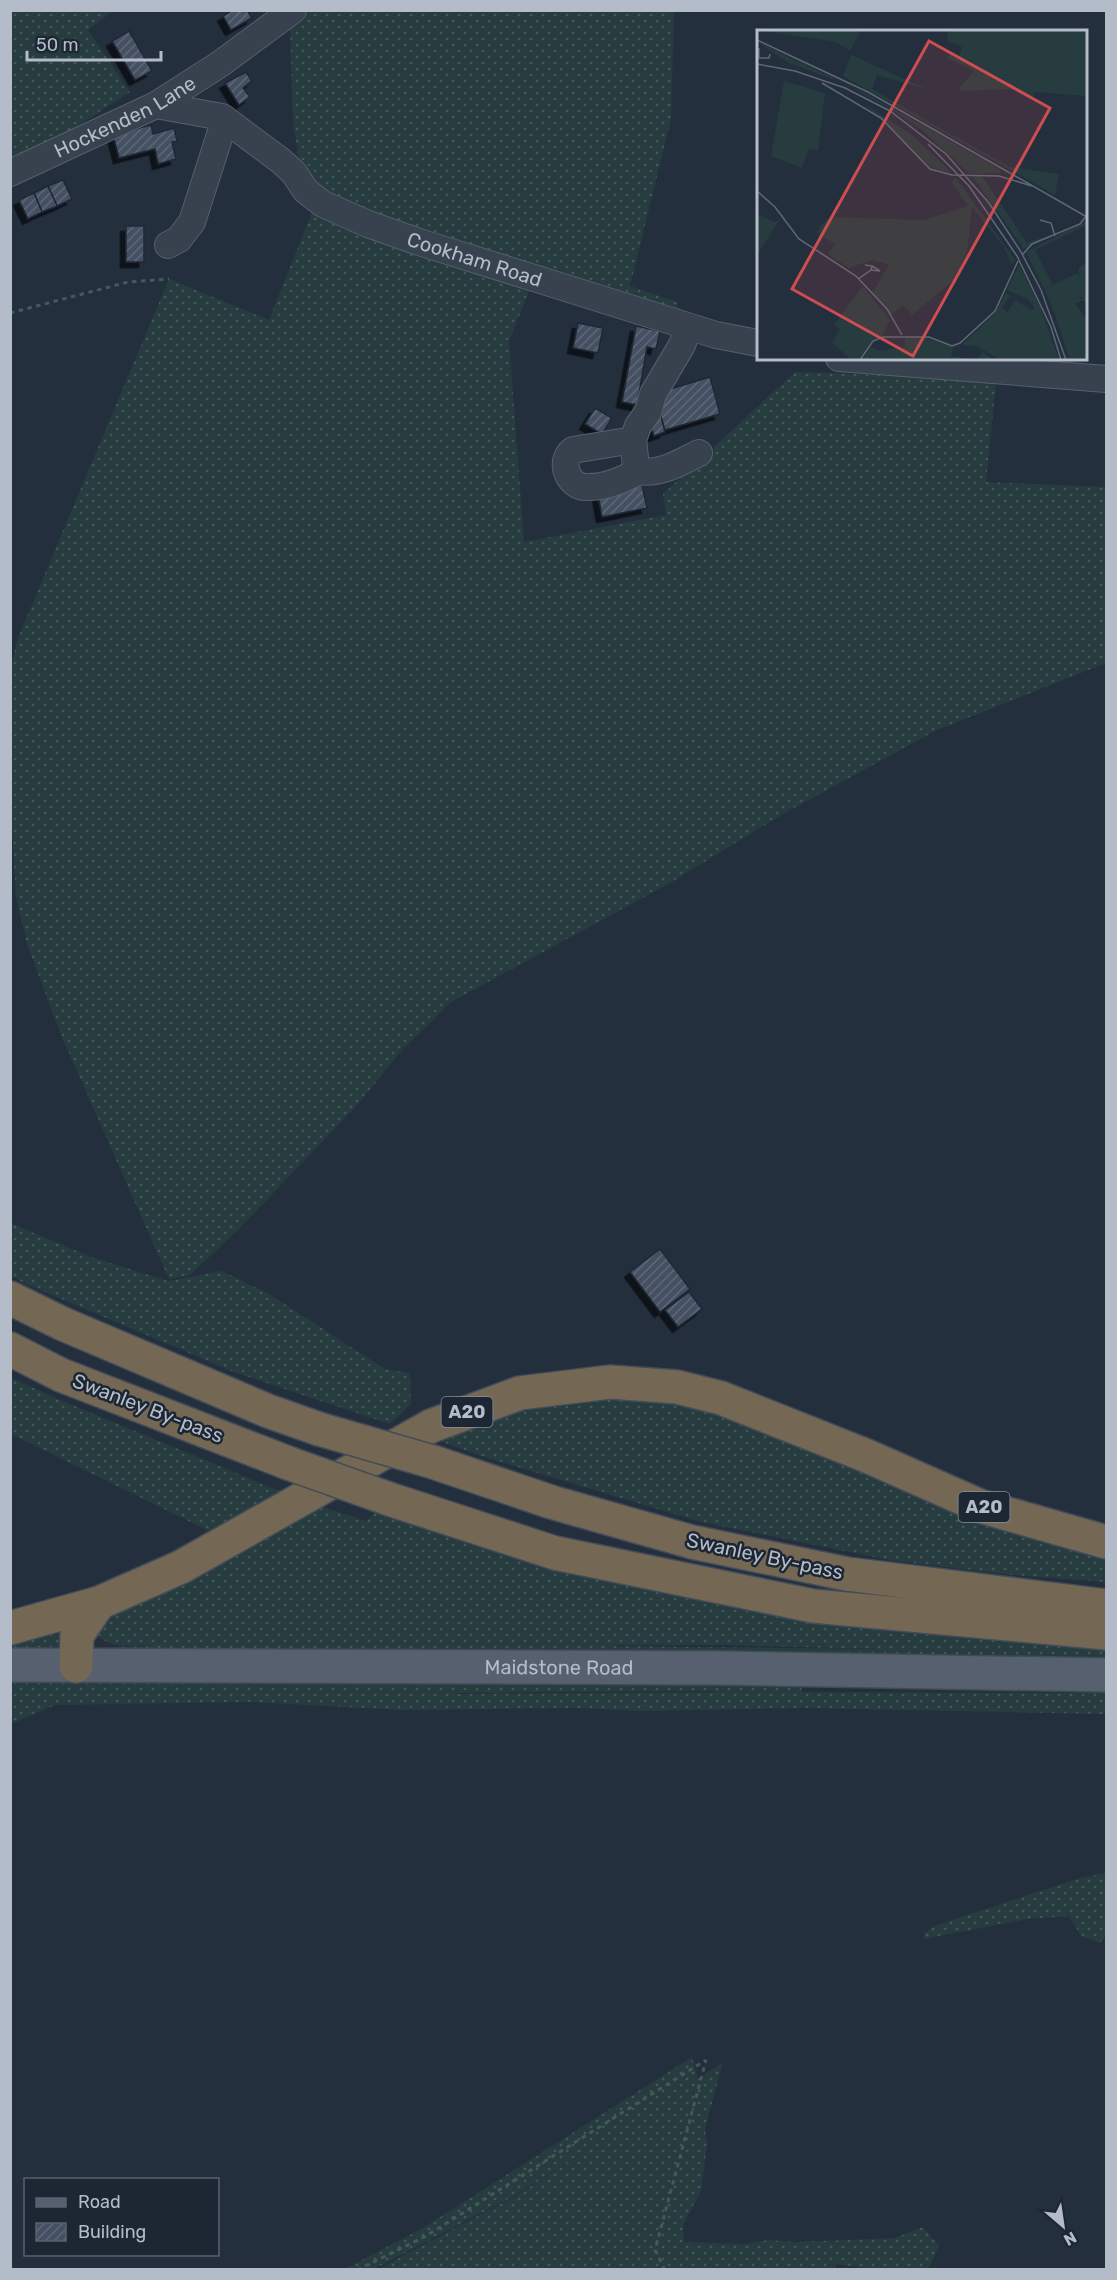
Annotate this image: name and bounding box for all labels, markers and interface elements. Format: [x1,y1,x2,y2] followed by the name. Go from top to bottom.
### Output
[27,24,160,62] scale bar
[757,30,1087,360] inset map
[36,34,79,56] text: 50 m
[50,71,200,163] street label: Hockenden Lane
[404,227,545,292] street label: Cookham Road
[69,1368,227,1448] street label: Swanley By-pass
[442,1397,492,1427] road number: A20
[958,1492,1010,1522] road number: A20
[685,1528,845,1584] street label: Swanley By-pass
[485,1655,633,1680] street label: Maidstone Road
[24,2178,219,2256] legend
[78,2191,121,2213] text: Road
[1033,2196,1093,2256] north arrow
[78,2221,146,2243] text: Building
[1060,2228,1080,2250] text: N

